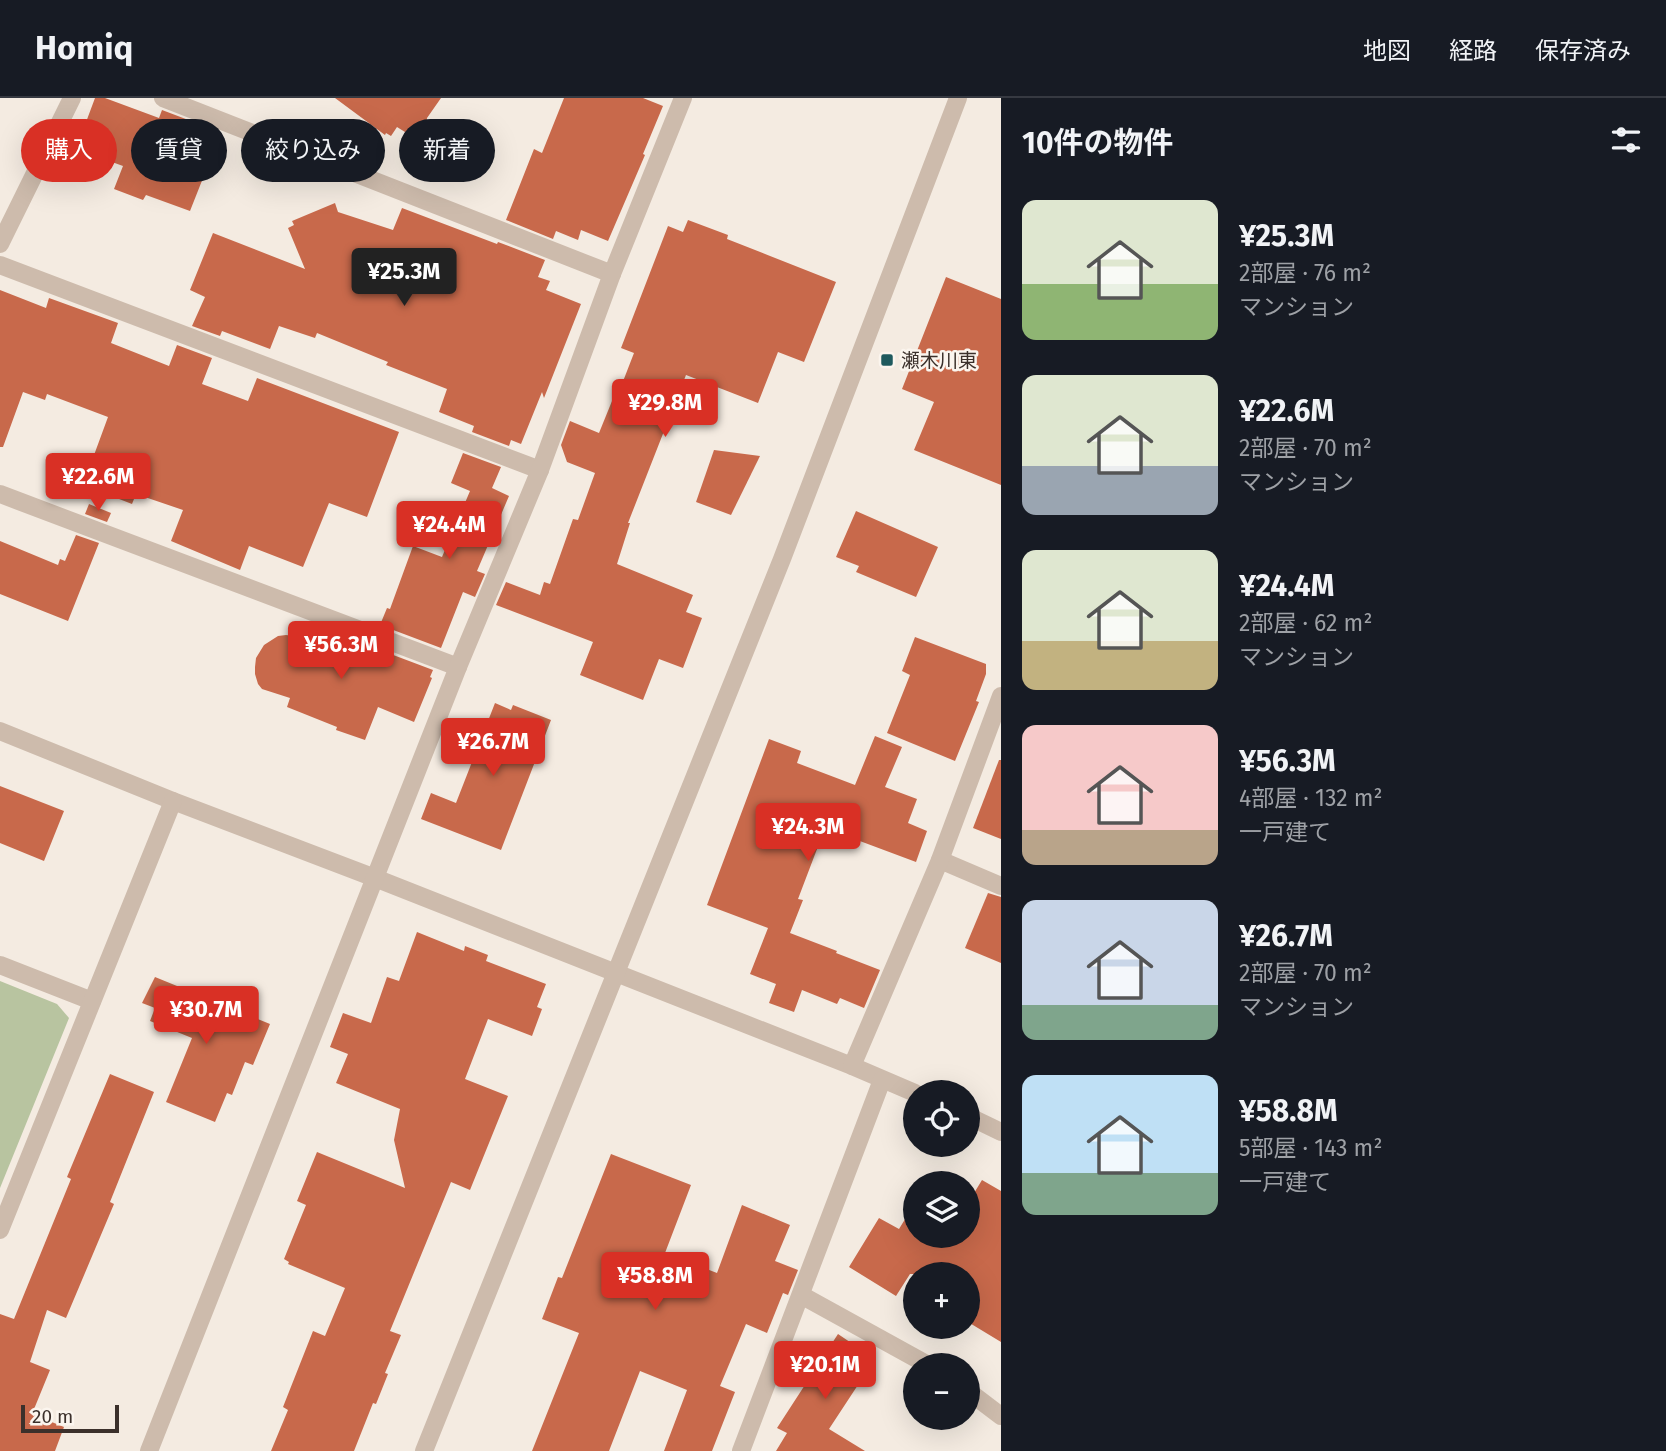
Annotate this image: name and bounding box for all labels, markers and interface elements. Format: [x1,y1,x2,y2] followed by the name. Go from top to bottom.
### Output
[35,28,133,68] text: Homiq
[1363,37,1411,65] text: 地図
[1449,37,1497,65] text: 経路
[1535,37,1631,65] text: 保存済み
[21,119,117,182] chip: 購入
[131,119,227,182] chip: 賃貸
[241,119,385,182] chip: 絞り込み
[399,119,495,182] chip: 新着
[1607,121,1645,159] icon: filters
[1022,125,1173,161] text: 10件の物件
[1239,218,1334,254] text: ¥25.3M
[1078,228,1162,312] icon: home
[347,248,461,308] pin: ¥25.3M
[368,257,440,285] text: ¥25.3M
[1239,259,1371,287] text: 2部屋 · 76 m²
[1239,293,1354,321] text: マンション
[901,349,977,372] place label: 瀬木川東
[879,352,895,368] marker: 瀬木川東
[608,380,722,439] pin: ¥29.8M
[628,388,702,416] text: ¥29.8M
[1239,393,1334,429] text: ¥22.6M
[1078,403,1162,487] icon: home
[1239,434,1372,462] text: 2部屋 · 70 m²
[41,454,155,513] pin: ¥22.6M
[62,462,134,490] text: ¥22.6M
[1239,468,1354,496] text: マンション
[392,502,506,561] pin: ¥24.4M
[412,510,486,538] text: ¥24.4M
[1239,568,1334,604] text: ¥24.4M
[1078,578,1162,662] icon: home
[1239,609,1372,637] text: 2部屋 · 62 m²
[284,622,398,681] pin: ¥56.3M
[304,630,378,658] text: ¥56.3M
[1239,643,1354,671] text: マンション
[436,718,550,778] pin: ¥26.7M
[457,727,529,755] text: ¥26.7M
[1239,743,1336,779] text: ¥56.3M
[1078,753,1162,837] icon: home
[1239,784,1382,812] text: 4部屋 · 132 m²
[751,804,865,863] pin: ¥24.3M
[772,812,844,840] text: ¥24.3M
[1239,818,1331,846] text: 一戸建て
[1239,918,1333,954] text: ¥26.7M
[1078,928,1162,1012] icon: home
[1239,959,1372,987] text: 2部屋 · 70 m²
[149,986,263,1046] pin: ¥30.7M
[1239,993,1354,1021] text: マンション
[170,995,242,1023] text: ¥30.7M
[903,1080,980,1430] map controls
[903,1080,980,1157] button: locate
[1239,1093,1337,1129] text: ¥58.8M
[1078,1103,1162,1187] icon: home
[1239,1134,1382,1162] text: 5部屋 · 143 m²
[1239,1168,1331,1196] text: 一戸建て
[903,1171,980,1248] button: layers
[598,1252,712,1312] pin: ¥58.8M
[617,1261,693,1289] text: ¥58.8M
[903,1262,980,1339] button: +
[768,1342,882,1401] pin: ¥20.1M
[790,1350,860,1378] text: ¥20.1M
[903,1353,980,1430] button: −
[21,1402,119,1434] scale bar
[32,1405,73,1428] text: 20 m

